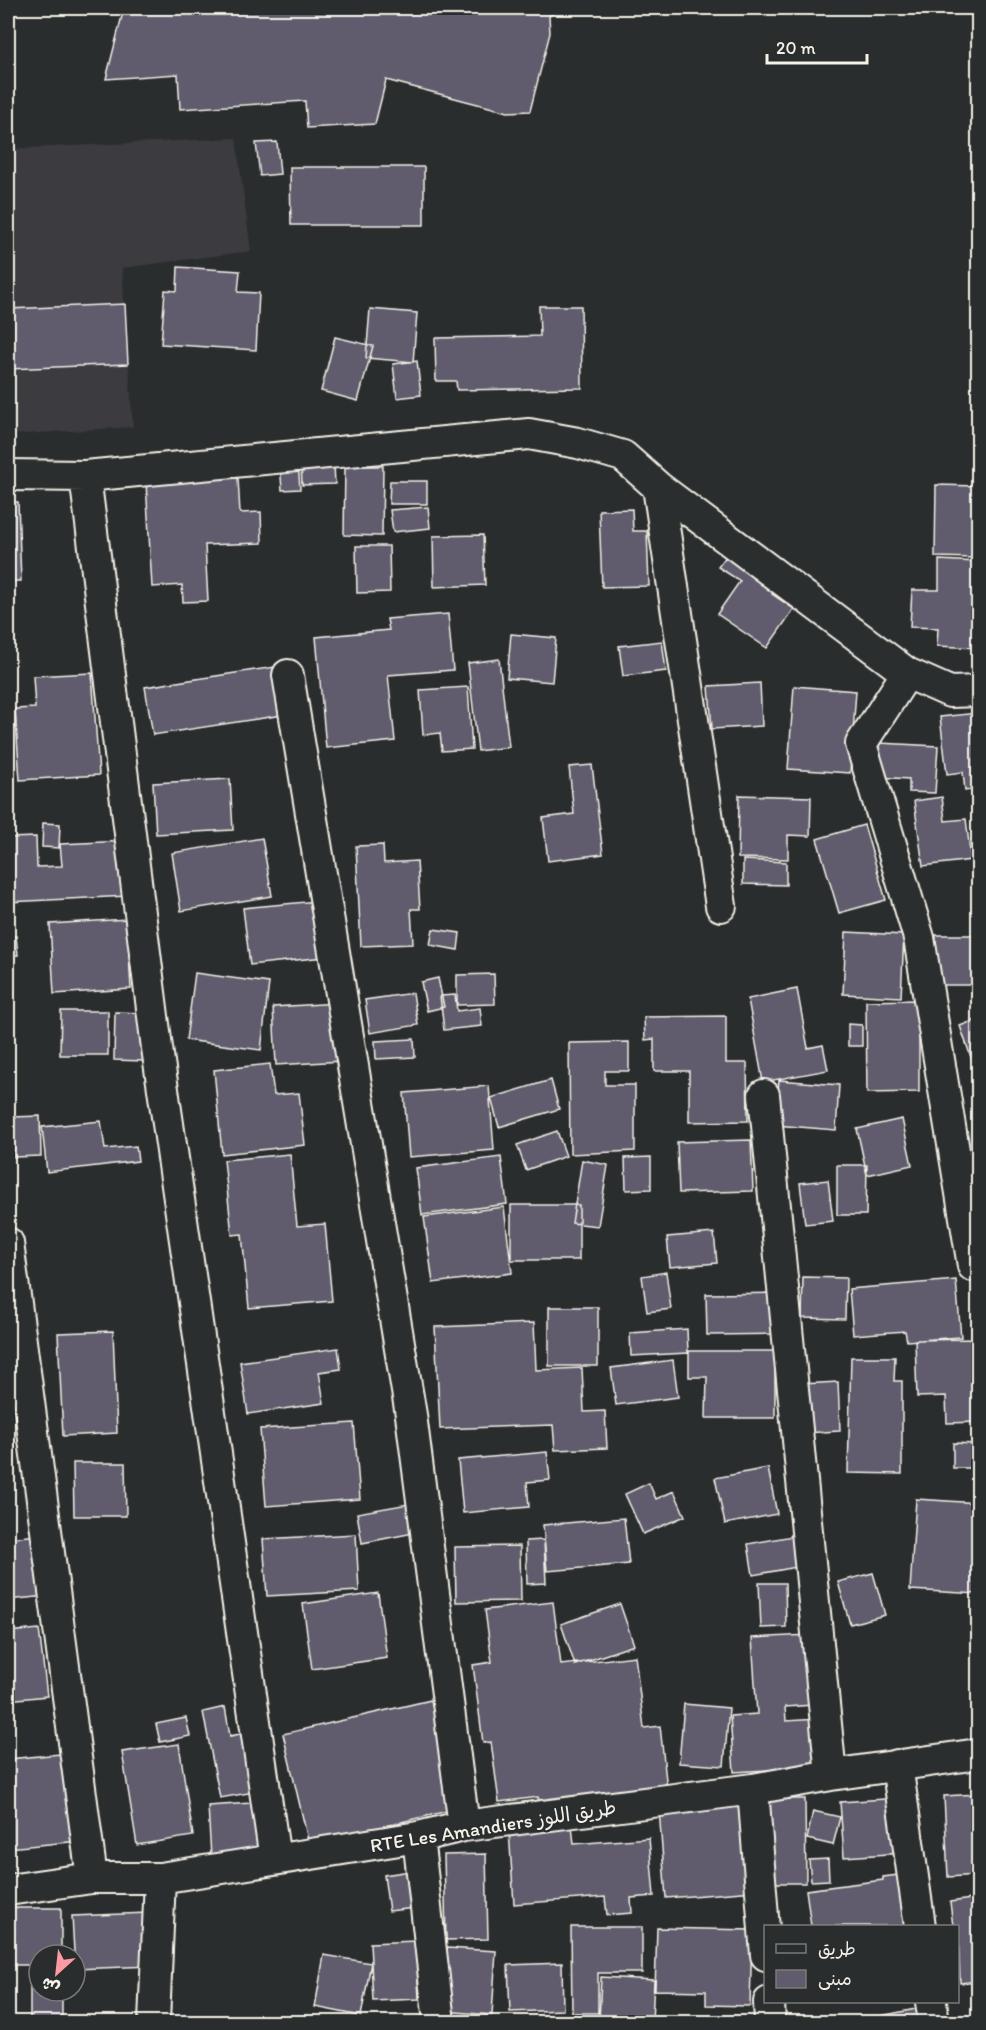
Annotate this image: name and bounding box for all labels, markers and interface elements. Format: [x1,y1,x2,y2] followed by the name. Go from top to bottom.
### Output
[767,27,868,65] scale bar
[776,37,816,59] text: 20 m
[368,1795,618,1858] street label: RTE Les Amandiers طريق اللوز
[764,1925,959,2003] legend
[818,1938,856,1960] text: طريق
[27,1943,87,2003] north arrow
[818,1968,852,1990] text: مبنى
[38,1973,63,1998] text: ش

